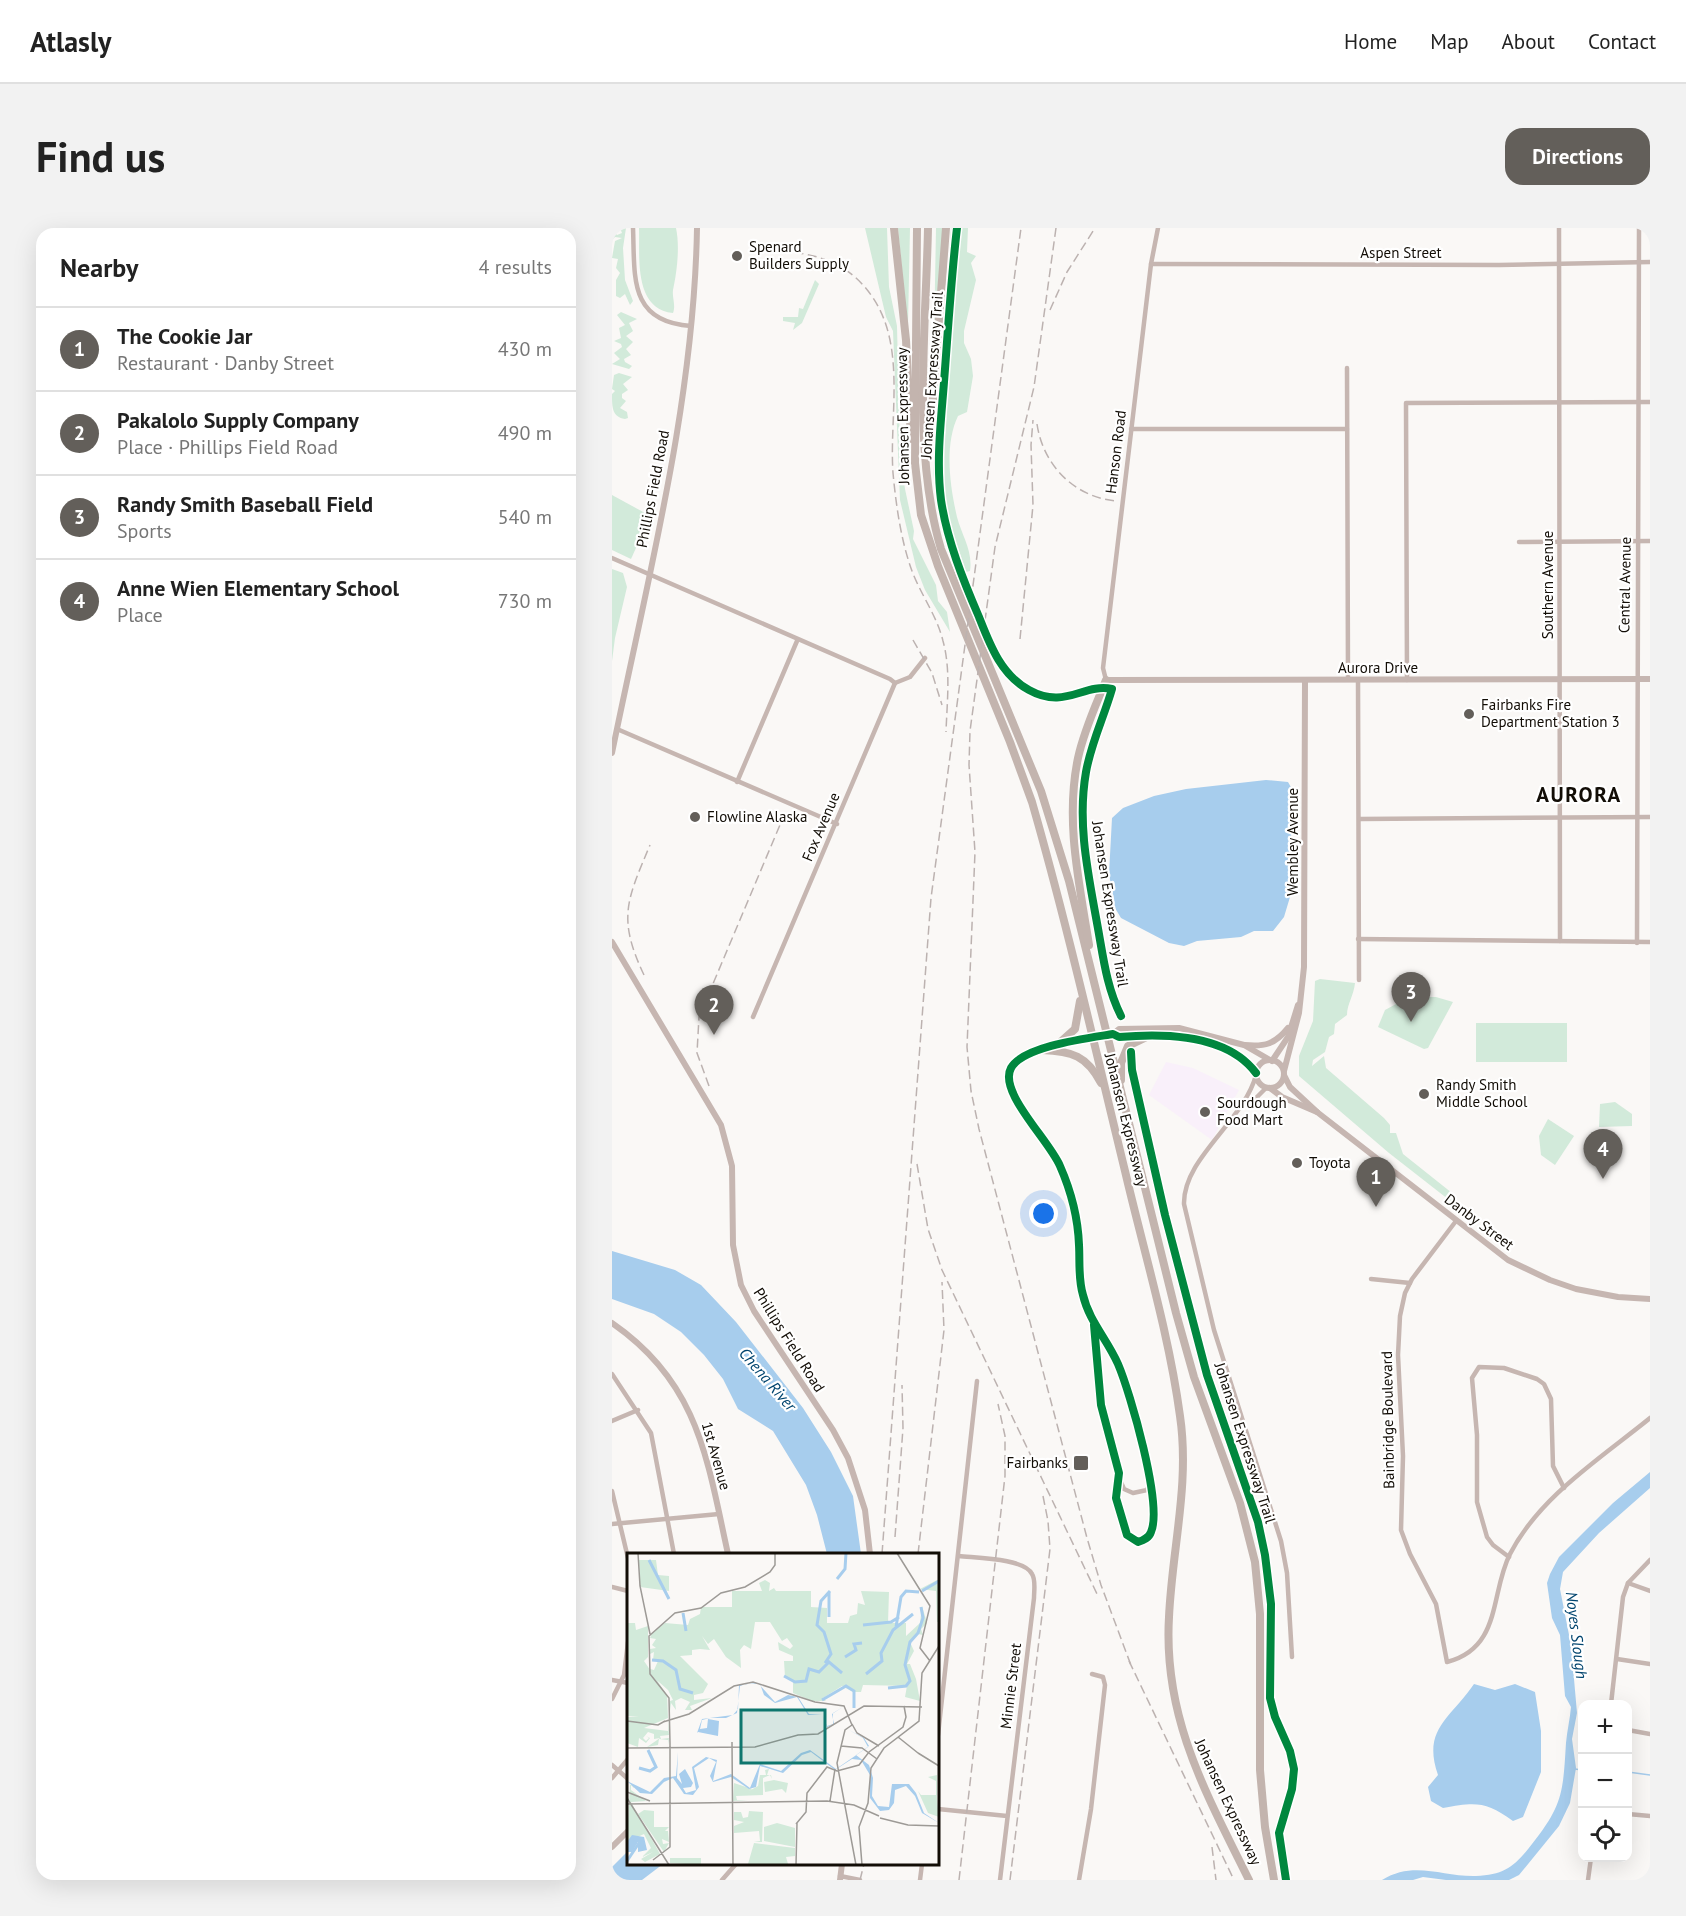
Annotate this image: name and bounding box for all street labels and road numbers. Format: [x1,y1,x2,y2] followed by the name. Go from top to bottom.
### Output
[1360,243,1442,262] street label: Aspen Street
[916,290,947,460] street label: Johansen Expressway Trail
[892,347,913,486] street label: Johansen Expressway
[1101,409,1130,495] street label: Hanson Road
[632,428,673,549] street label: Phillips Field Road
[1538,531,1557,639] street label: Southern Avenue
[1614,537,1635,633] street label: Central Avenue
[1338,658,1418,677] street label: Aurora Drive
[1283,788,1302,896] street label: Wembley Avenue
[798,789,844,864] street label: Fox Avenue
[1088,819,1133,989] street label: Johansen Expressway Trail
[1100,1050,1152,1189] street label: Johansen Expressway
[1441,1189,1518,1254] street label: Danby Street
[750,1284,829,1395] street label: Phillips Field Road
[1377,1351,1398,1489] street label: Bainbridge Boulevard
[1210,1359,1281,1526] street label: Johansen Expressway Trail
[698,1420,735,1492] street label: 1st Avenue
[996,1642,1025,1730] street label: Minnie Street
[1190,1735,1266,1868] street label: Johansen Expressway

